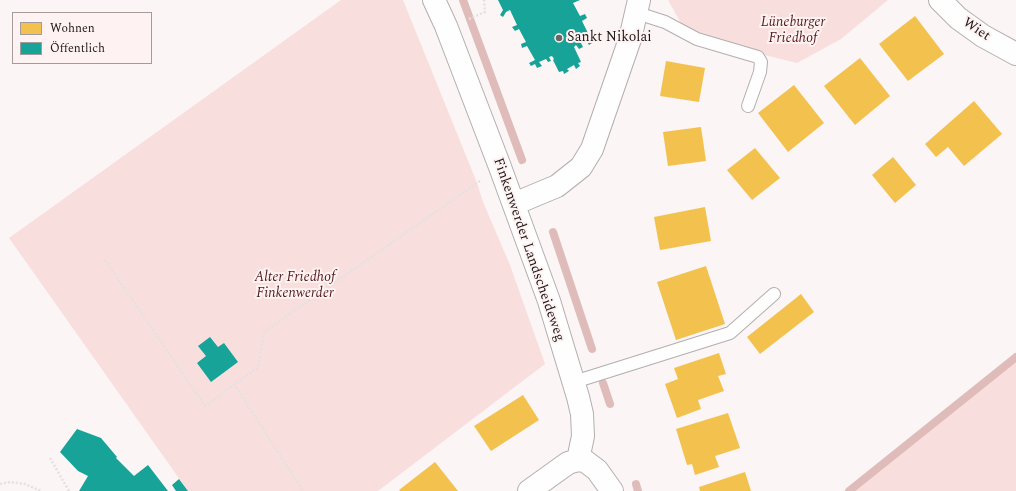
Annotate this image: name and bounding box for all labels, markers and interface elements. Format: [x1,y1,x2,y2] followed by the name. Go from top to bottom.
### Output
[12,12,152,64] legend
[761,15,825,48] park label: Lüneburger Friedhof
[959,15,993,45] street label: Wiet
[50,19,95,38] text: Wohnen
[567,30,652,46] place label: Sankt Nikolai
[554,33,564,43] marker: Sankt Nikolai
[50,39,105,58] text: Öffentlich
[489,156,567,344] street label: Finkenwerder Landscheideweg
[255,270,335,302] park label: Alter Friedhof Finkenwerder

